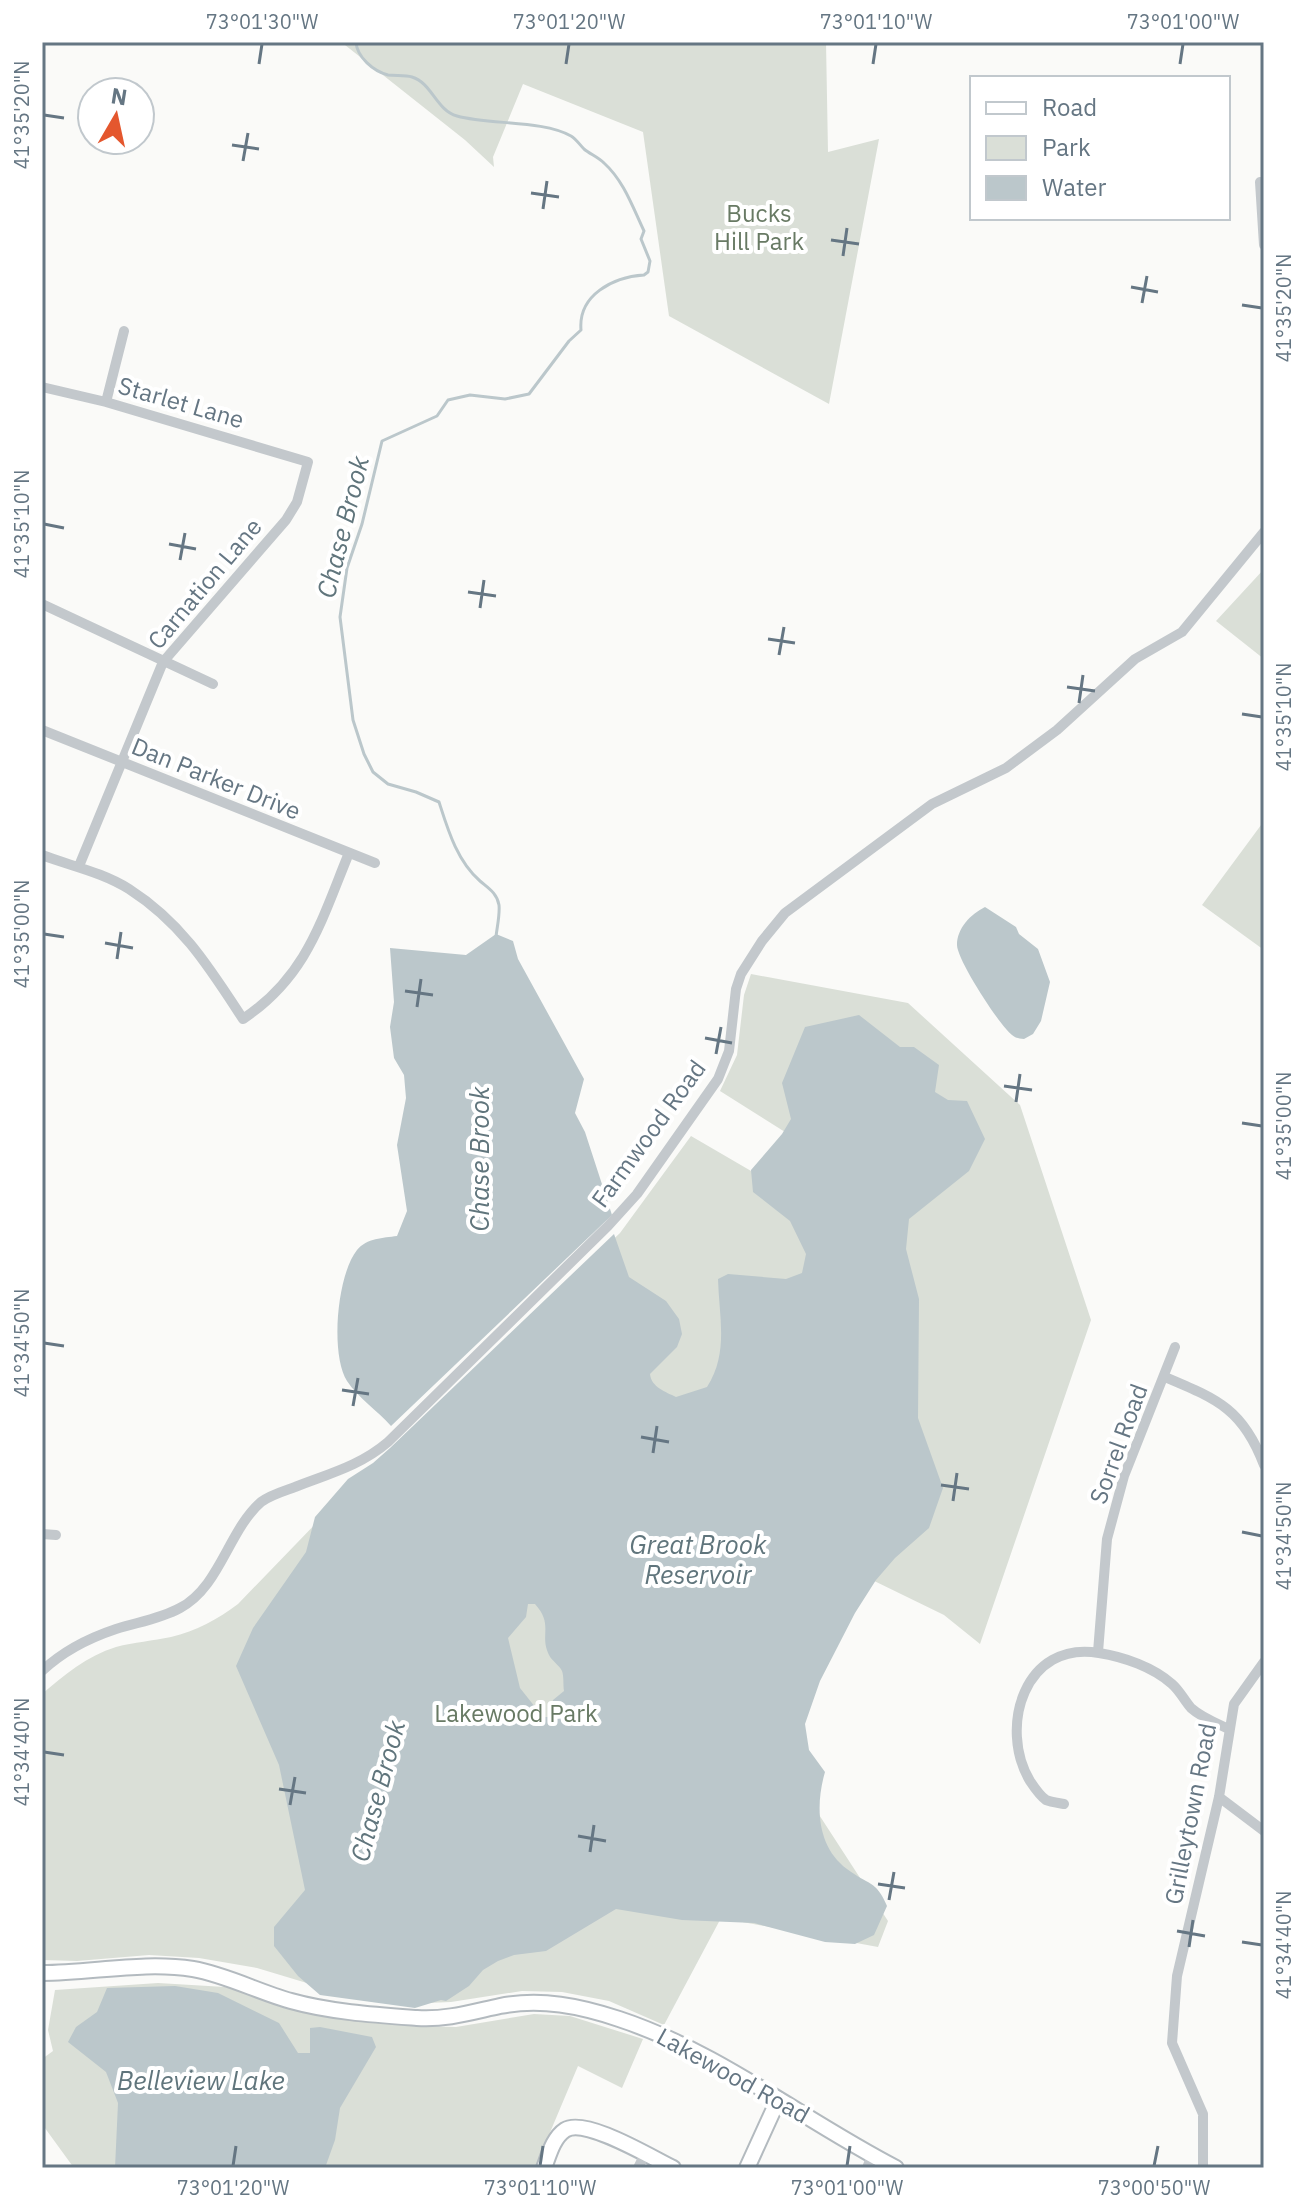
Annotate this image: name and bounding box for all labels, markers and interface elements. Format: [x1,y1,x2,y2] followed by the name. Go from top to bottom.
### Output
[206,8,319,35] text: 73°01'30"W
[513,8,626,35] text: 73°01'20"W
[820,8,933,35] text: 73°01'10"W
[1127,8,1240,35] text: 73°01'00"W
[8,61,35,169] text: 41°35'20"N
[76,76,156,156] north arrow
[970,76,1230,220] legend
[109,80,129,111] text: N
[1042,91,1097,123] text: Road
[1042,131,1091,163] text: Park
[1042,171,1106,203] text: Water
[714,197,804,257] park label: Bucks Hill Park
[1270,254,1297,362] text: 41°35'20"N
[115,369,248,435] street label: Starlet Lane
[308,452,376,601] water label: Chase Brook
[8,470,35,578] text: 41°35'10"N
[140,511,268,656] street label: Carnation Lane
[1270,663,1297,771] text: 41°35'10"N
[127,730,306,827] street label: Dan Parker Drive
[8,880,35,988] text: 41°35'00"N
[584,1053,713,1214] street label: Farmwood Road
[1270,1072,1297,1180] text: 41°35'00"N
[462,1086,496,1231] water label: Chase Brook
[8,1289,35,1397] text: 41°34'50"N
[1082,1379,1155,1508] street label: Sorrel Road
[1270,1482,1297,1590] text: 41°34'50"N
[629,1527,767,1591] water label: Great Brook Reservoir
[434,1697,598,1729] park label: Lakewood Park
[8,1698,35,1806] text: 41°34'40"N
[342,1716,412,1865] water label: Chase Brook
[1157,1720,1223,1907] street label: Grilleytown Road
[1270,1891,1297,1999] text: 41°34'40"N
[651,2020,816,2130] street label: Lakewood Road
[117,2063,285,2097] water label: Belleview Lake
[177,2174,290,2201] text: 73°01'20"W
[484,2174,597,2201] text: 73°01'10"W
[791,2174,904,2201] text: 73°01'00"W
[1098,2174,1211,2201] text: 73°00'50"W

